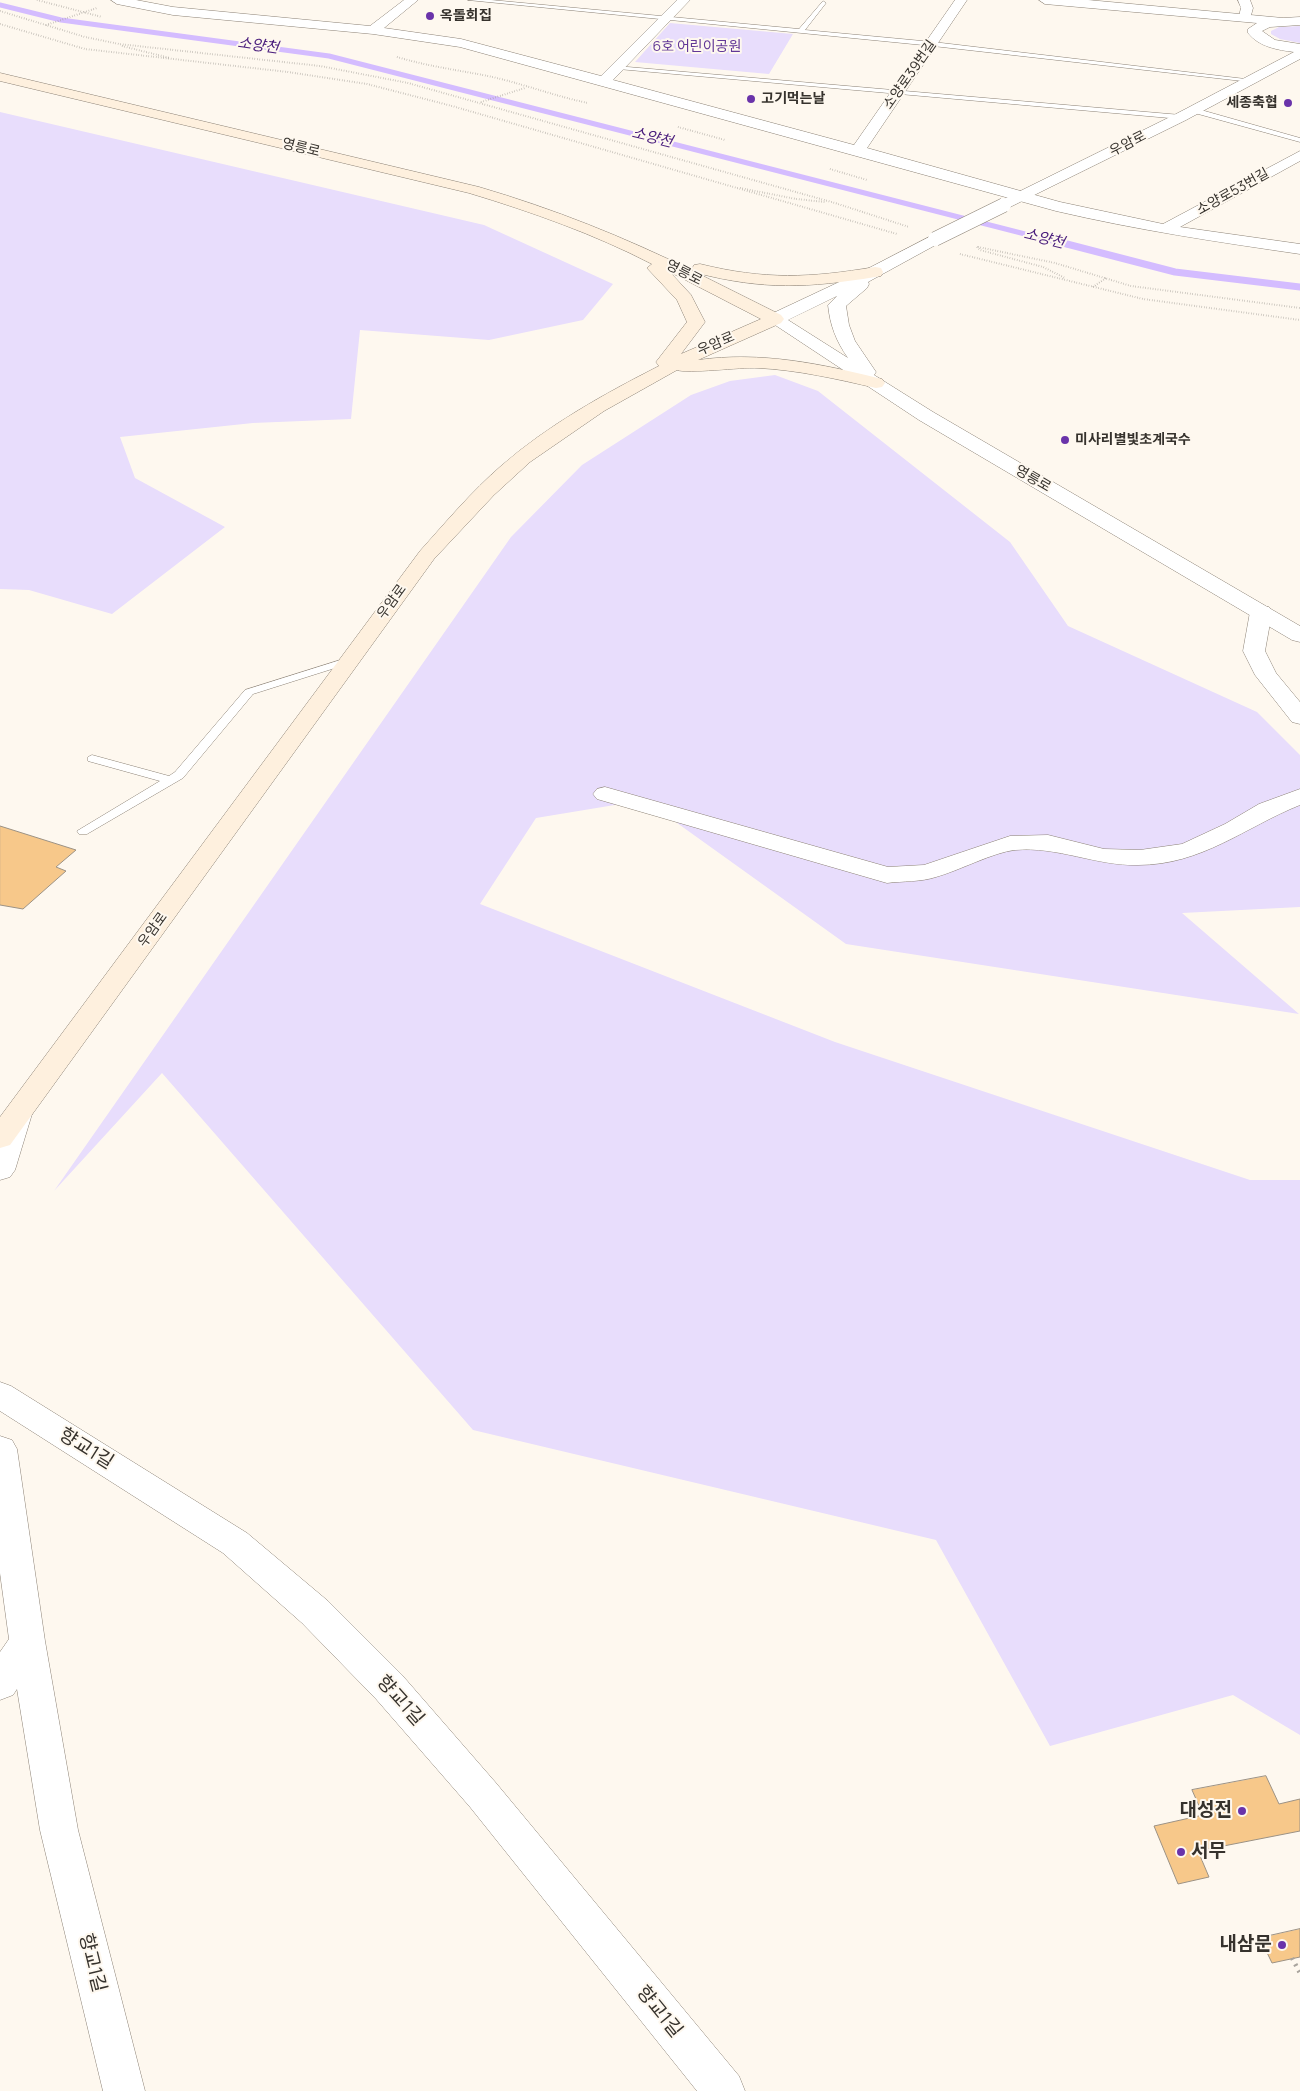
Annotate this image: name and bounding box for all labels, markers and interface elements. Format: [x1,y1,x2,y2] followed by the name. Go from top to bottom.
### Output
[440,8,492,24] place label: 옥돌회집
[424,10,436,22] marker: 옥돌회집
[236,34,280,58] water label: 소양천
[880,37,940,113] street label: 소양로39번길
[653,39,741,55] park label: 6호 어린이공원
[761,91,825,107] place label: 고기먹는날
[745,93,757,105] marker: 고기먹는날
[1226,95,1278,111] place label: 세종축협
[1282,97,1294,109] marker: 세종축협
[630,124,674,152] water label: 소양천
[1107,128,1149,160] street label: 우암로
[280,135,322,161] street label: 영릉로
[1194,165,1272,219] street label: 소양로53번길
[1022,225,1066,253] water label: 소양천
[663,257,705,289] street label: 영릉로
[695,329,737,359] street label: 우암로
[1075,432,1191,448] place label: 미사리별빛초계국수
[1059,434,1071,446] marker: 미사리별빛초계국수
[1012,462,1054,496] street label: 영릉로
[374,581,410,623] street label: 우암로
[135,909,171,951] street label: 우암로
[55,1423,117,1475] street label: 향교1길
[372,1671,428,1731] street label: 향교1길
[1180,1800,1232,1822] place label: 대성전
[1236,1805,1248,1817] marker: 대성전
[1191,1841,1226,1863] place label: 서무
[1175,1846,1187,1858] marker: 서무
[74,1931,110,1995] street label: 향교1길
[1220,1934,1272,1956] place label: 내삼문
[1276,1939,1288,1951] marker: 내삼문
[631,1982,687,2042] street label: 향교1길

